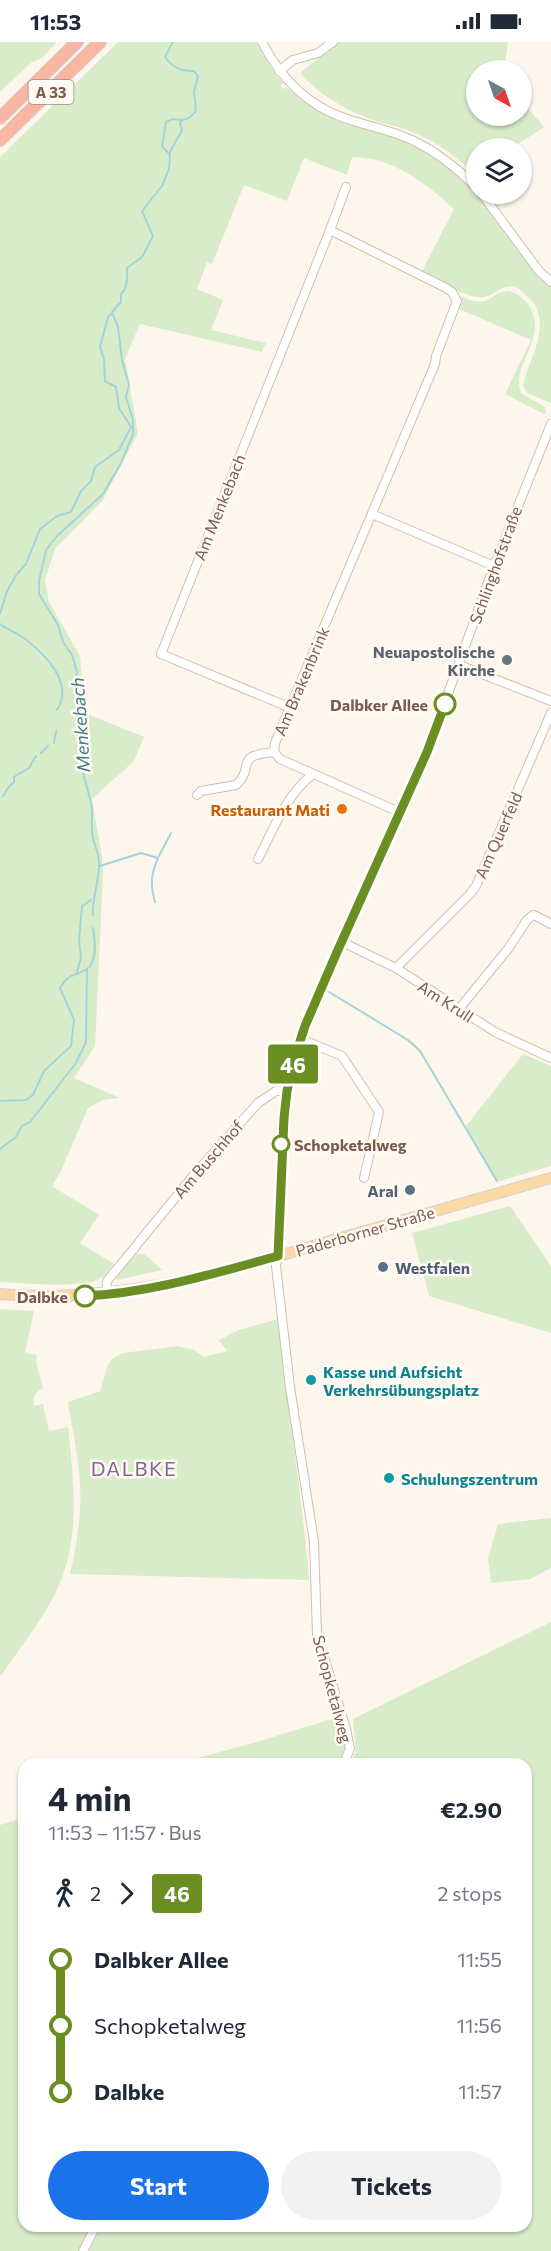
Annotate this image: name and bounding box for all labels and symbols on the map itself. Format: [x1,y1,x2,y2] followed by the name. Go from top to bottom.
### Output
[466,60,532,126] north arrow
[28,80,74,104] road number: A 33
[189,451,249,563] street label: Am Menkebach
[465,504,525,626] street label: Schlinghofstraße
[269,623,333,738] street label: Am Brakenbrink
[373,642,495,679] place label: Neuapostolische Kirche
[500,653,514,667] marker: Neuapostolische Kirche
[66,677,94,773] water label: Menkebach
[434,693,456,715] marker: Dalbker Allee
[330,695,428,714] place label: Dalbker Allee
[470,789,526,881] street label: Am Querfeld
[211,800,330,819] place label: Restaurant Mati
[335,802,349,816] marker: Restaurant Mati
[415,976,477,1026] street label: Am Krull
[266,1044,320,1084] line badge: 46
[169,1116,247,1202] street label: Am Buschhof
[272,1135,290,1153] marker: Schopketalweg
[294,1135,407,1154] place label: Schopketalweg
[367,1181,398,1200] place label: Aral
[403,1183,417,1197] marker: Aral
[293,1202,437,1260] street label: Paderborner Straße
[395,1258,470,1277] place label: Westfalen
[376,1260,390,1274] marker: Westfalen
[74,1285,96,1307] marker: Dalbke
[17,1287,68,1306] place label: Dalbke
[323,1362,479,1399] place label: Kasse und Aufsicht Verkehrsübungsplatz
[304,1373,318,1387] marker: Kasse und Aufsicht Verkehrsübungsplatz
[91,1456,177,1480] district label: DALBKE
[401,1469,538,1488] place label: Schulungszentrum
[382,1471,396,1485] marker: Schulungszentrum
[309,1633,357,1745] street label: Schopketalweg

